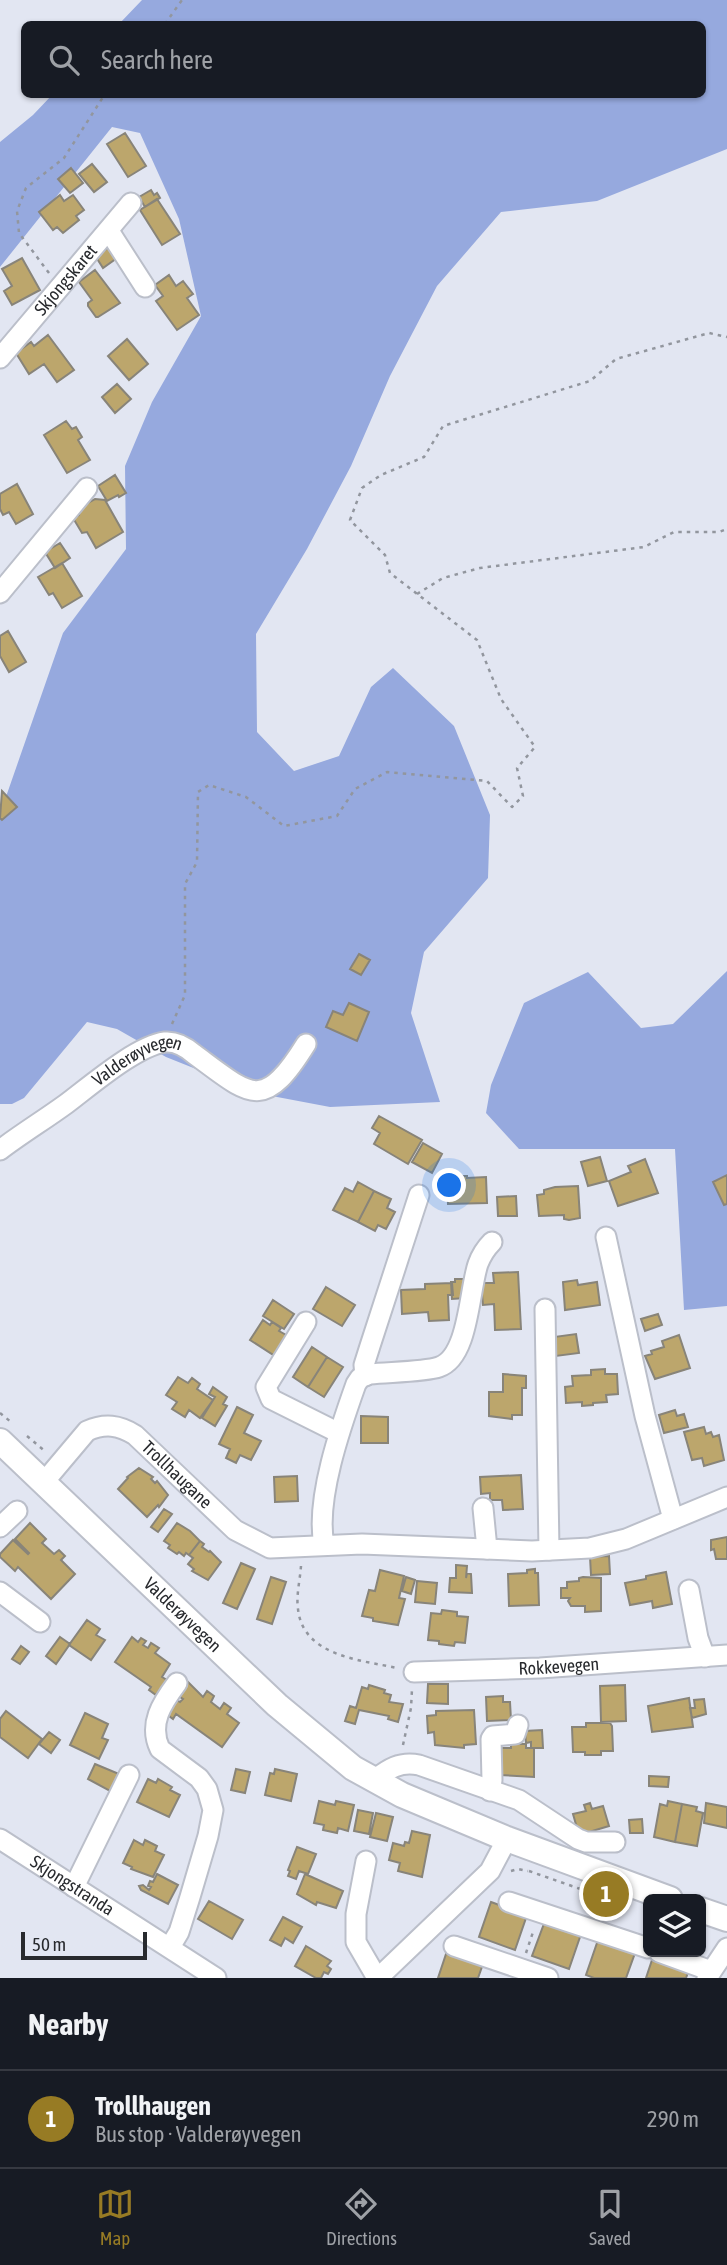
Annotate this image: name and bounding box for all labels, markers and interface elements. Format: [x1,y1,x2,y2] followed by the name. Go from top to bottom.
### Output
[21,21,706,98] search box
[45,41,83,79] icon: search
[101,45,213,75] text: Search here
[30,240,101,319] street label: Skjongskaret
[88,1031,185,1090] street label: Valderøyvegen
[432,1168,466,1202] your location
[138,1436,217,1513] street label: Trollhaugane
[140,1573,226,1656] street label: Valderøyvegen
[518,1653,600,1679] street label: Rokkevegen
[27,1851,118,1920] street label: Skjongstranda
[583,1868,629,1920] pin: 1
[643,1894,706,1957] map controls
[643,1894,706,1957] button: layers
[21,1929,147,1961] scale bar
[32,1933,66,1955] text: 50 m
[28,2007,108,2041] text: Nearby
[95,2091,211,2121] text: Trollhaugen
[46,2106,56,2132] text: 1
[647,2106,699,2132] text: 290 m
[95,2121,302,2147] text: Bus stop · Valderøyvegen
[96,2185,134,2249] tab: Map
[326,2185,397,2249] tab: Directions
[589,2185,631,2249] tab: Saved

